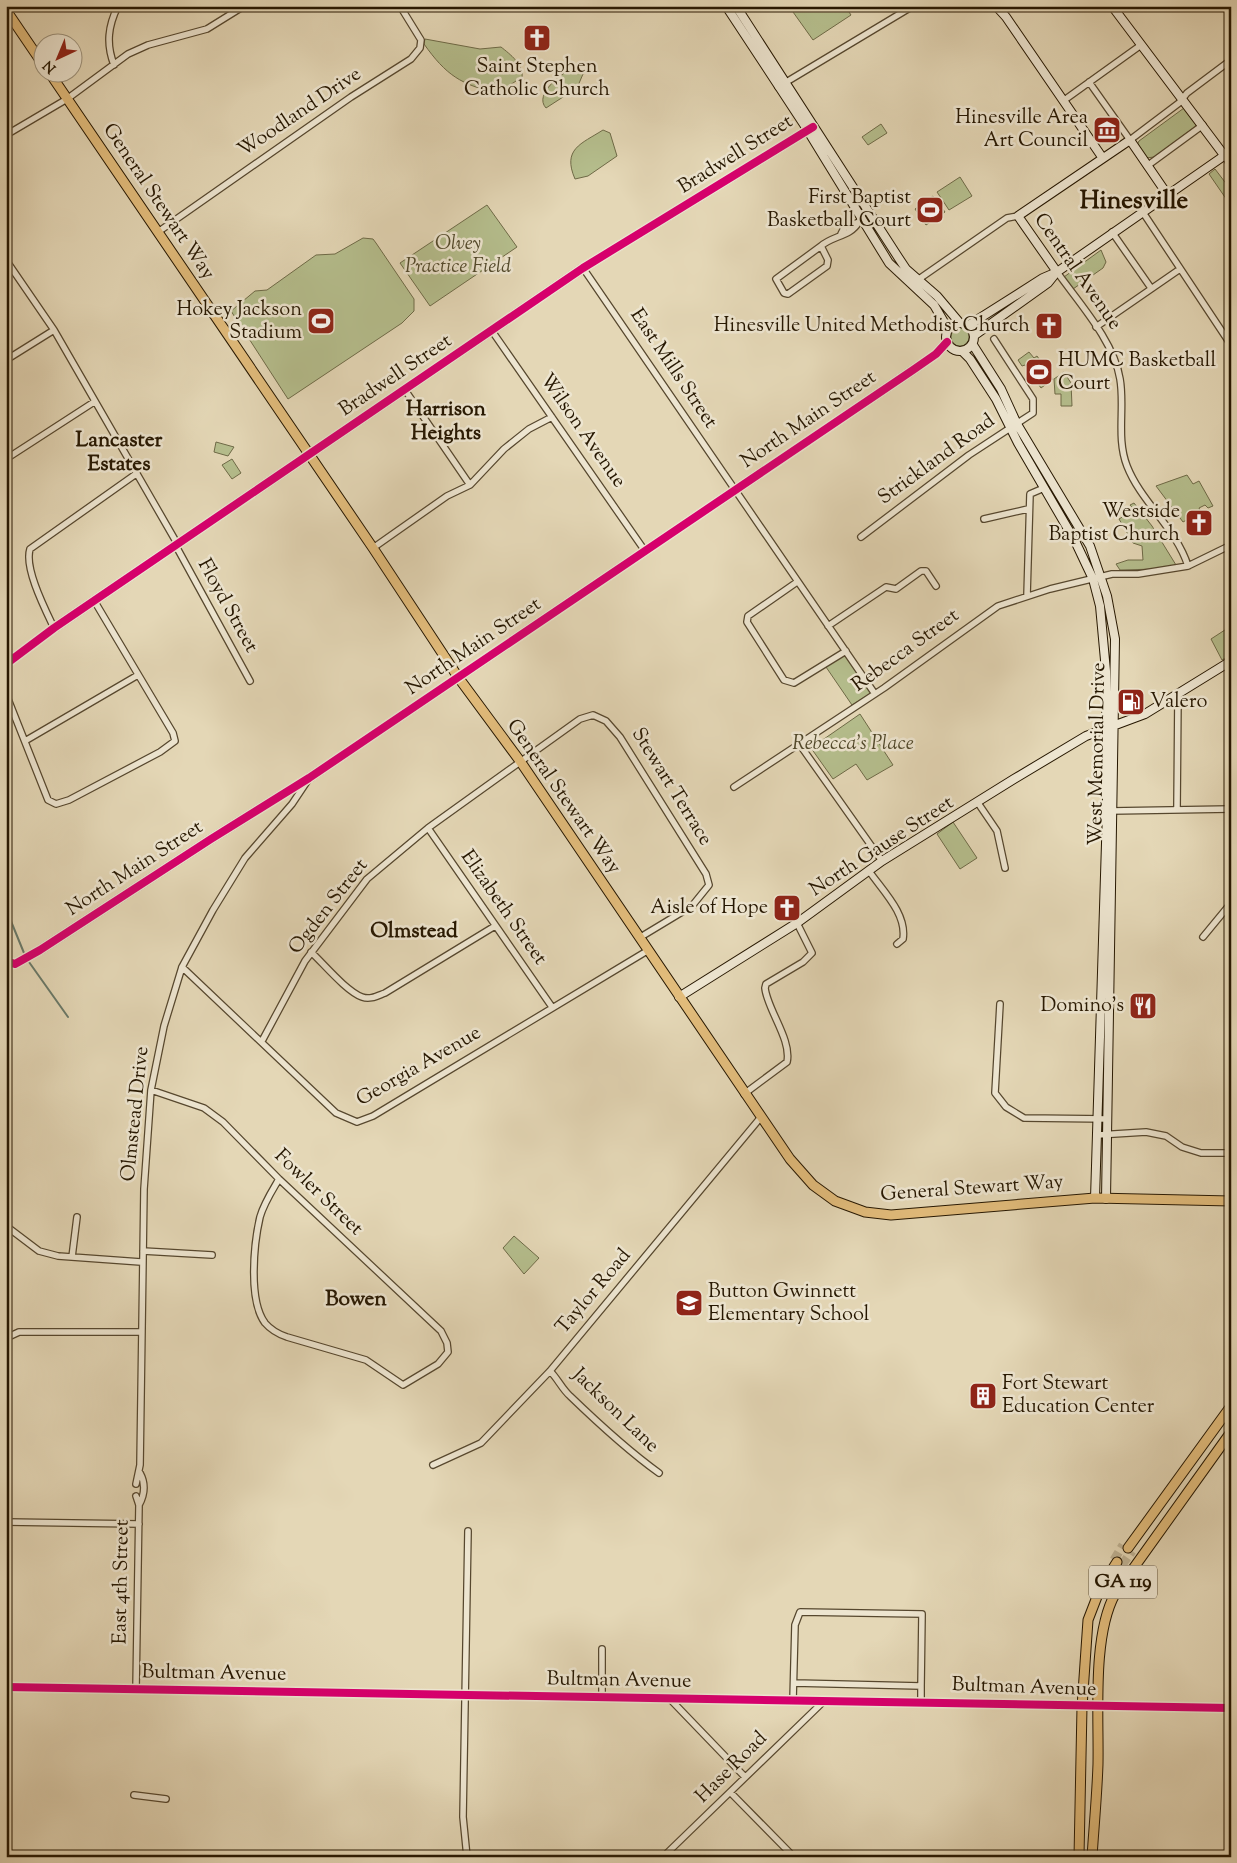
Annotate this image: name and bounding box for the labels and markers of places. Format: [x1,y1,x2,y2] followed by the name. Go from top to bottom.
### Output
[522,23,552,53] church icon: Saint Stephen Catholic Church
[464,53,610,105] place label: Saint Stephen Catholic Church
[955,104,1088,156] place label: Hinesville Area Art Council
[1092,115,1122,145] museum icon: Hinesville Area Art Council
[767,184,911,236] place label: First Baptist Basketball Court
[915,195,945,225] sports icon: First Baptist Basketball Court
[176,296,302,348] place label: Hokey Jackson Stadium
[306,306,336,336] sports icon: Hokey Jackson Stadium
[1034,311,1064,341] church icon: Hinesville United Methodist Church
[714,312,1030,341] place label: Hinesville United Methodist Church
[1058,347,1216,399] place label: HUMC Basketball Court
[1024,357,1054,387] sports icon: HUMC Basketball Court
[1049,498,1180,550] place label: Westside Baptist Church
[1184,508,1214,538] church icon: Westside Baptist Church
[1116,687,1146,717] fuel station icon: Valero
[1150,688,1207,717] place label: Valero
[772,893,802,923] church icon: Aisle of Hope
[650,894,768,923] place label: Aisle of Hope
[1128,991,1158,1021] restaurant icon: Domino's
[1040,992,1124,1021] place label: Domino's
[708,1278,870,1330] place label: Button Gwinnett Elementary School
[674,1288,704,1318] school or university icon: Button Gwinnett Elementary School
[1002,1370,1155,1422] place label: Fort Stewart Education Center
[968,1381,998,1411] building icon: Fort Stewart Education Center

